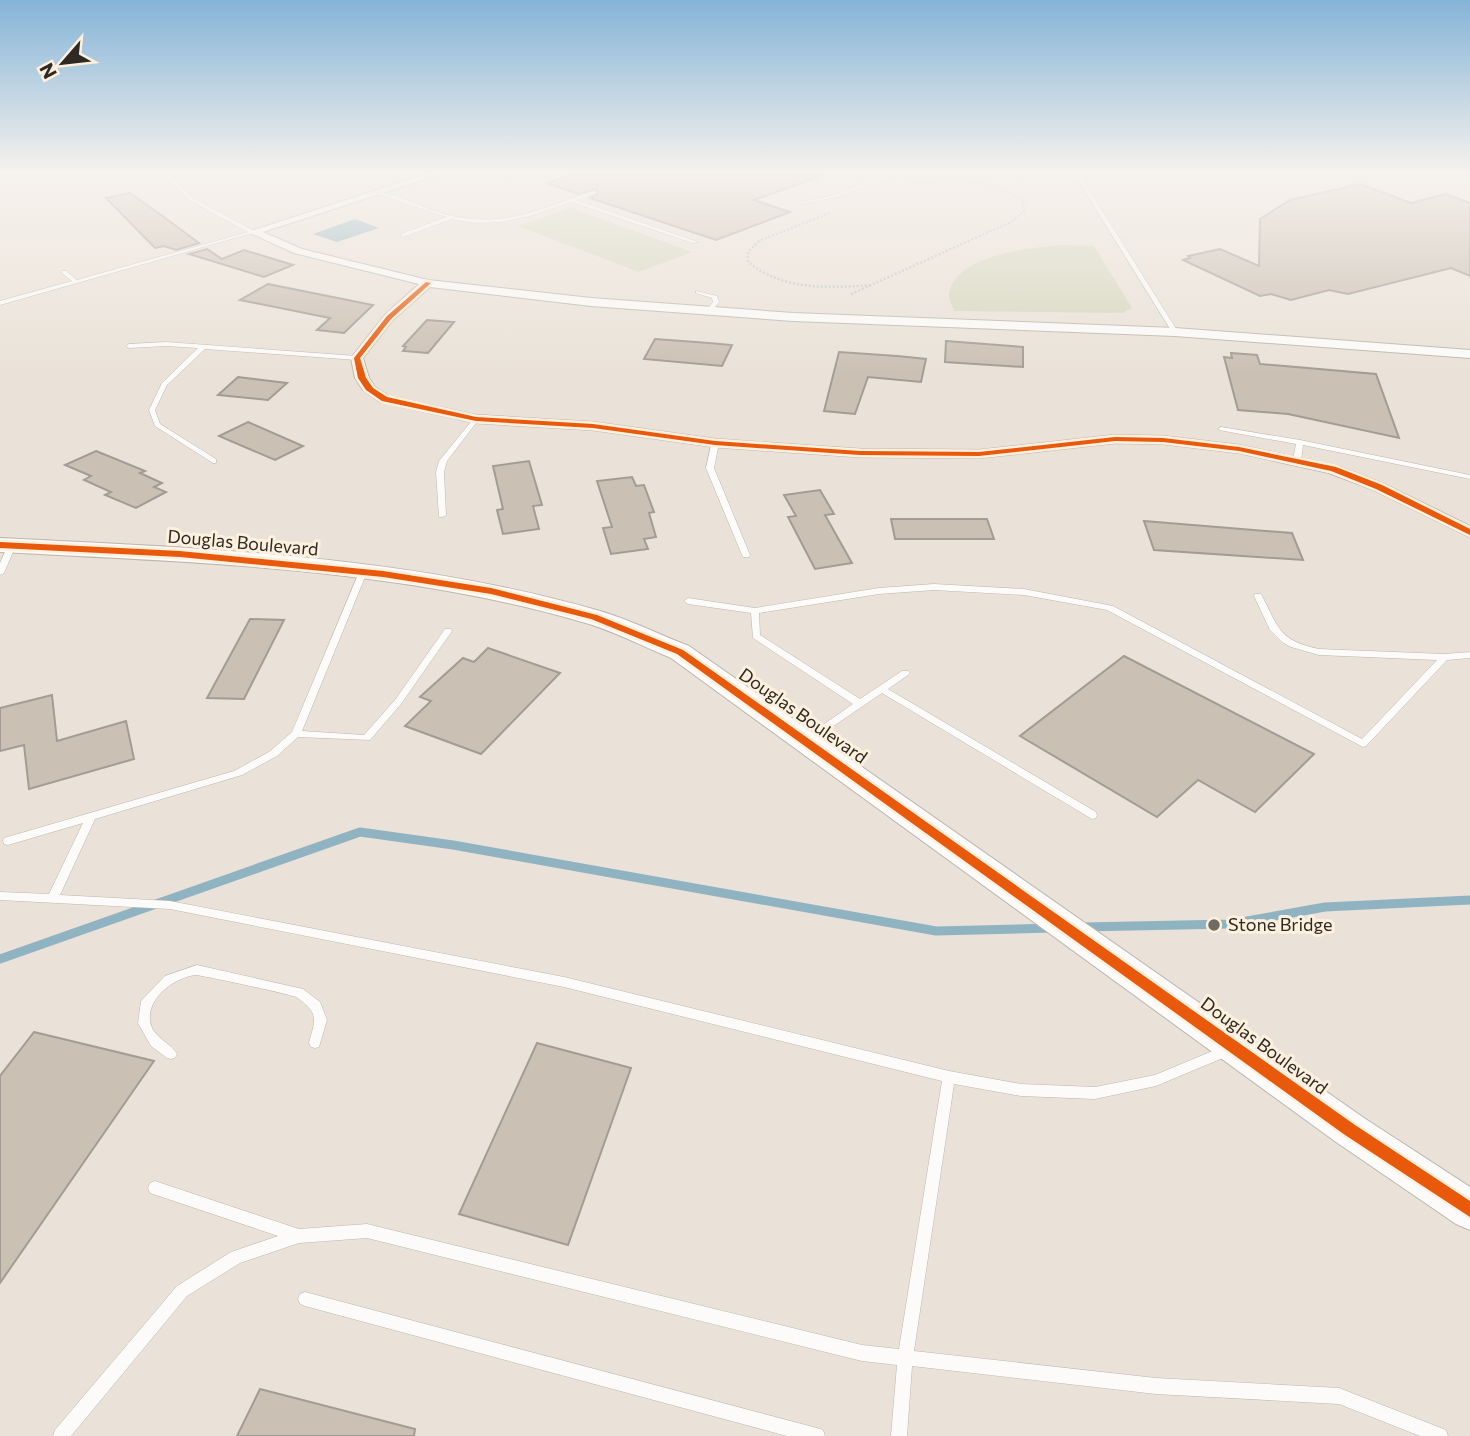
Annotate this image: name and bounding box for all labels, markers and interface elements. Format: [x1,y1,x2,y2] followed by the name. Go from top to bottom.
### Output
[28,28,98,98] north arrow
[34,60,61,83] text: N
[167,524,319,560] street label: Douglas Boulevard
[735,663,872,768] street label: Douglas Boulevard
[1228,913,1333,935] place label: Stone Bridge
[1206,917,1222,933] marker: Stone Bridge
[1197,992,1332,1099] street label: Douglas Boulevard

